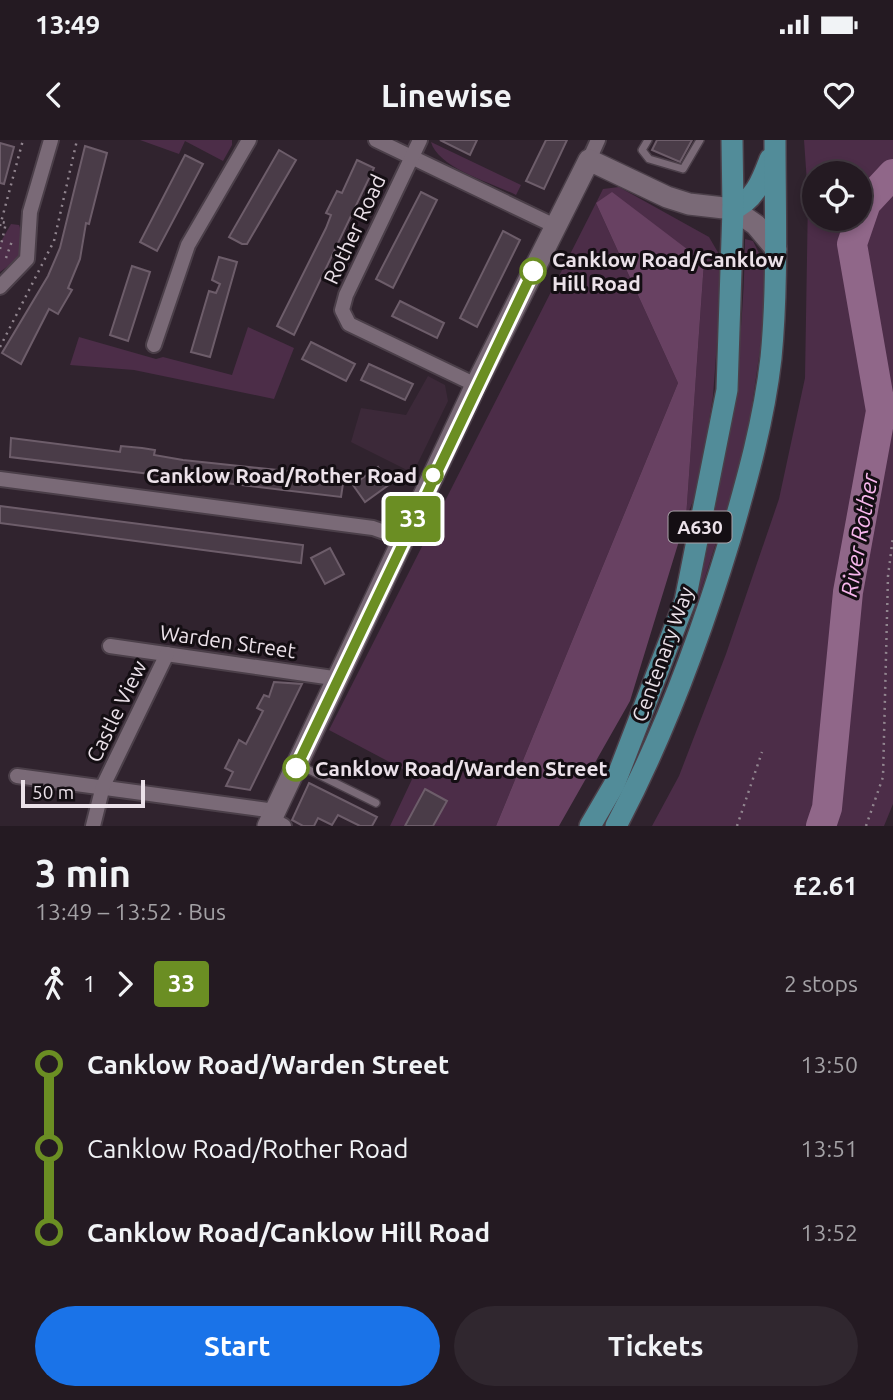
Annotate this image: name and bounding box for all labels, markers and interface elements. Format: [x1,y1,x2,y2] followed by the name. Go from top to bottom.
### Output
[35,10,100,39] text: 13:49
[35,76,73,114] icon: back
[820,76,858,114] icon: heart
[381,77,512,113] text: Linewise
[802,161,872,231] map controls
[802,161,872,231] button: locate
[318,170,390,288] street label: Rother Road
[552,247,784,295] place label: Canklow Road/Canklow Hill Road
[520,258,546,284] marker: Canklow Road/Canklow Hill Road
[146,463,417,487] place label: Canklow Road/Rother Road
[423,465,443,485] marker: Canklow Road/Rother Road
[836,470,882,599] water label: River Rother
[382,496,444,542] line badge: 33
[399,505,427,532] text: 33
[668,512,732,542] road number: A630
[626,583,698,725] street label: Centenary Way
[158,620,298,662] street label: Warden Street
[81,656,151,766] street label: Castle View
[283,755,309,781] marker: Canklow Road/Warden Street
[315,756,608,780] place label: Canklow Road/Warden Street
[21,777,145,809] scale bar
[32,781,74,803] text: 50 m
[35,852,131,894] text: 3 min
[793,871,858,900] text: £2.61
[35,899,226,924] text: 13:49 – 13:52 · Bus
[35,965,73,1003] icon: walk
[106,965,144,1003] icon: forward
[168,970,195,997] text: 33
[83,971,96,996] text: 1
[784,971,858,996] text: 2 stops
[87,1050,449,1079] text: Canklow Road/Warden Street
[800,1052,858,1077] text: 13:50
[87,1134,408,1163] text: Canklow Road/Rother Road
[800,1136,858,1161] text: 13:51
[87,1218,490,1247] text: Canklow Road/Canklow Hill Road
[800,1220,858,1245] text: 13:52
[35,1306,440,1386] button: Start
[454,1306,858,1386] button: Tickets

